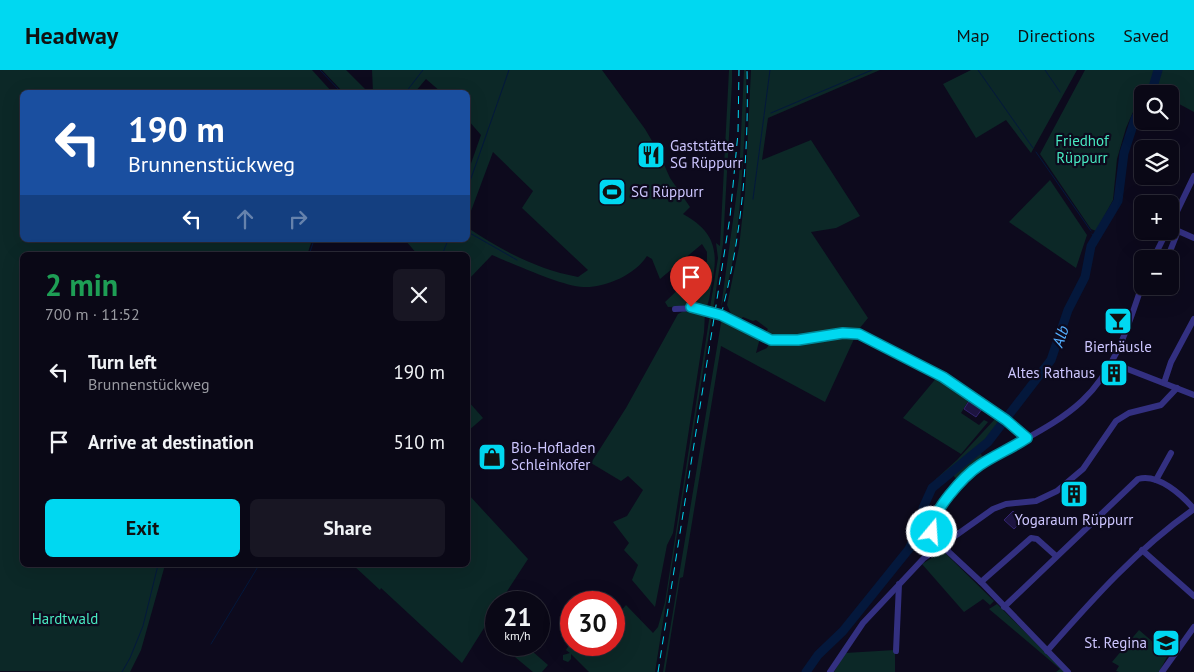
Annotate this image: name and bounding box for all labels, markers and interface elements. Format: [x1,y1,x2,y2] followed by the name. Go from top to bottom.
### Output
[25,20,118,51] text: Headway
[957,24,989,47] text: Map
[1017,24,1095,47] text: Directions
[1123,24,1169,47] text: Saved
[1134,85,1179,295] map controls
[1134,85,1179,130] button: search
[128,106,225,152] text: 190 m
[45,110,110,175] icon: left
[1055,131,1110,167] park label: Friedhof Rüppurr
[670,136,743,172] place label: Gaststätte SG Rüppurr
[636,140,666,170] restaurant icon: Gaststätte SG Rüppurr
[1134,140,1179,185] button: layers
[128,150,295,178] text: Brunnenstückweg
[597,177,627,207] sports icon: SG Rüppurr
[631,182,704,201] place label: SG Rüppurr
[1134,195,1179,240] button: +
[178,205,206,233] icon: left
[231,205,259,233] icon: ahead
[284,205,312,233] icon: right
[1134,250,1179,295] button: −
[670,256,712,307] pin
[677,263,705,291] icon: arrive
[45,265,118,304] text: 2 min
[393,269,445,321] button: close
[45,304,140,324] text: 700 m · 11:52
[1103,306,1133,336] bar icon: Bierhäusle
[1047,323,1073,350] water label: Alb
[1084,337,1152,356] place label: Bierhäusle
[88,350,157,374] text: Turn left
[45,358,73,386] icon: left
[1099,358,1129,388] building icon: Altes Rathaus
[393,360,445,384] text: 190 m
[1008,363,1095,382] place label: Altes Rathaus
[88,374,210,394] text: Brunnenstückweg
[45,428,73,456] icon: arrive
[88,430,254,454] text: Arrive at destination
[393,430,445,454] text: 510 m
[511,438,595,474] place label: Bio-Hofladen Schleinkofer
[477,442,507,472] shop icon: Bio-Hofladen Schleinkofer
[1059,479,1089,509] building icon: Yogaraum Rüppurr
[45,499,240,557] button: Exit
[250,499,445,557] button: Share
[905,505,957,557] position arrow
[1015,510,1133,529] place label: Yogaraum Rüppurr
[560,591,625,656] speed limit sign: 30
[503,601,532,633] text: 21
[32,609,98,628] park label: Hardtwald
[504,628,531,643] text: km/h
[1151,628,1181,658] school or university icon: St. Regina
[1084,633,1147,652] place label: St. Regina

